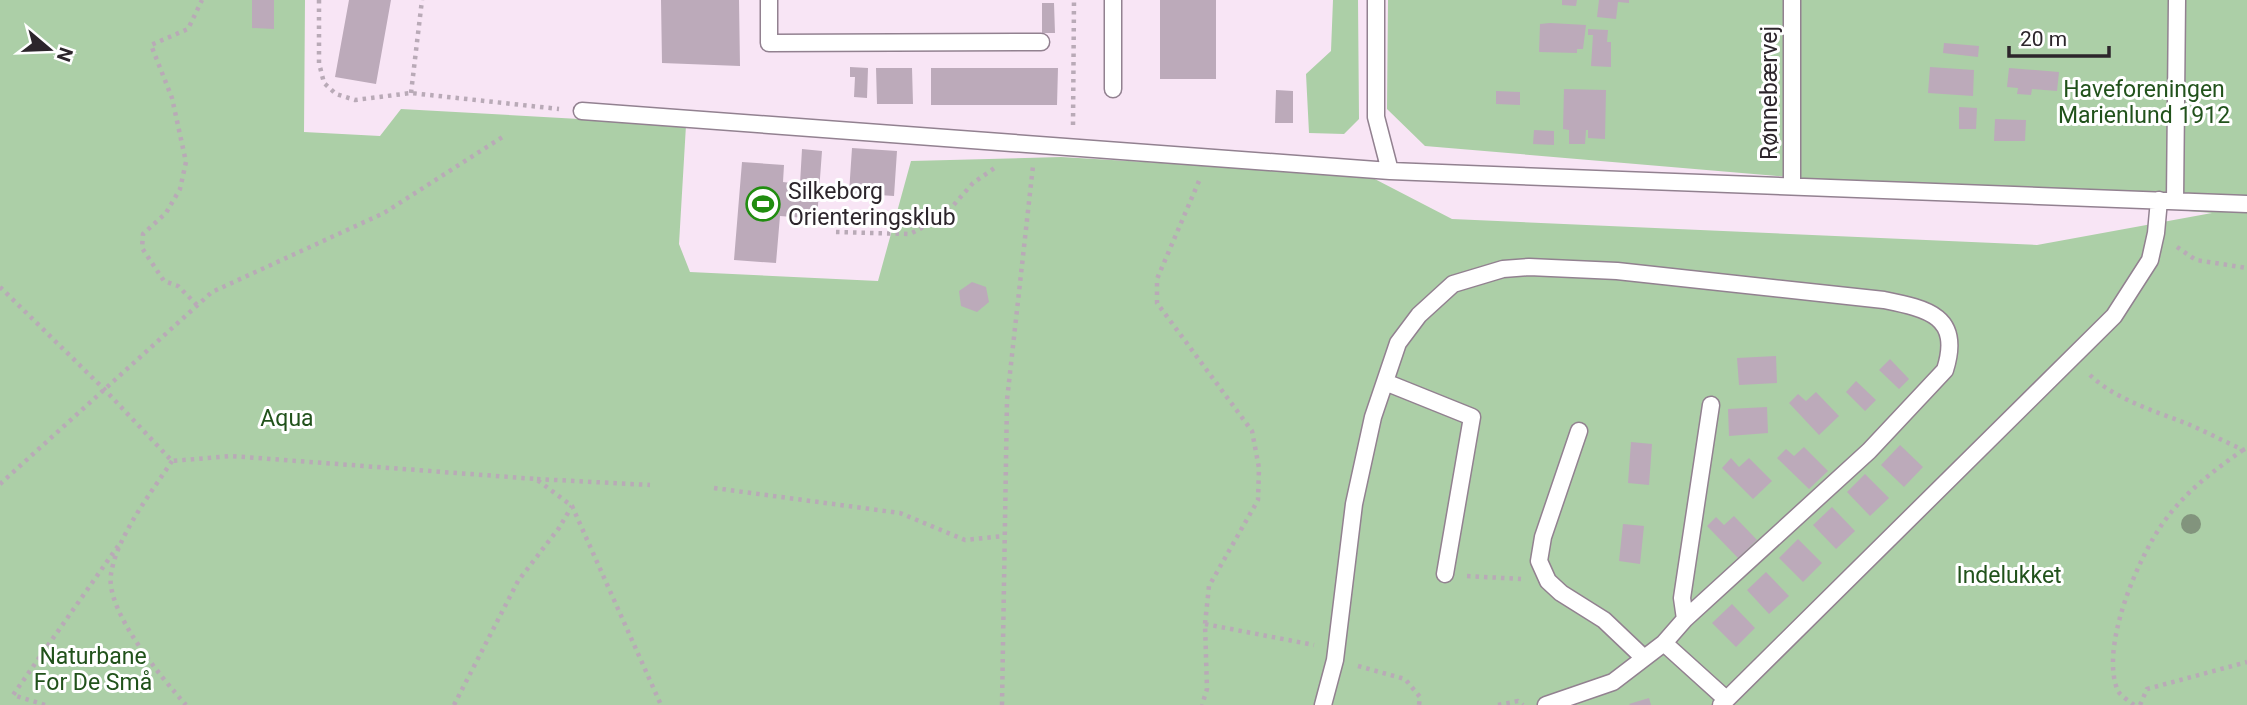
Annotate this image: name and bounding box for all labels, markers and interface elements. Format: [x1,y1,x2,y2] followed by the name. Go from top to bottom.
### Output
[14,14,84,84] north arrow
[2009,14,2109,58] scale bar
[1756,26,1783,160] street label: Rønnebærvej
[2020,27,2067,51] text: 20 m
[52,44,78,64] text: N
[2058,76,2230,129] park label: Haveforeningen Marienlund 1912
[788,178,956,231] place label: Silkeborg Orienteringsklub
[744,185,782,223] sports icon: Silkeborg Orienteringsklub
[260,405,314,432] park label: Aqua
[1956,562,2062,589] park label: Indelukket
[34,643,152,696] park label: Naturbane For De Små

